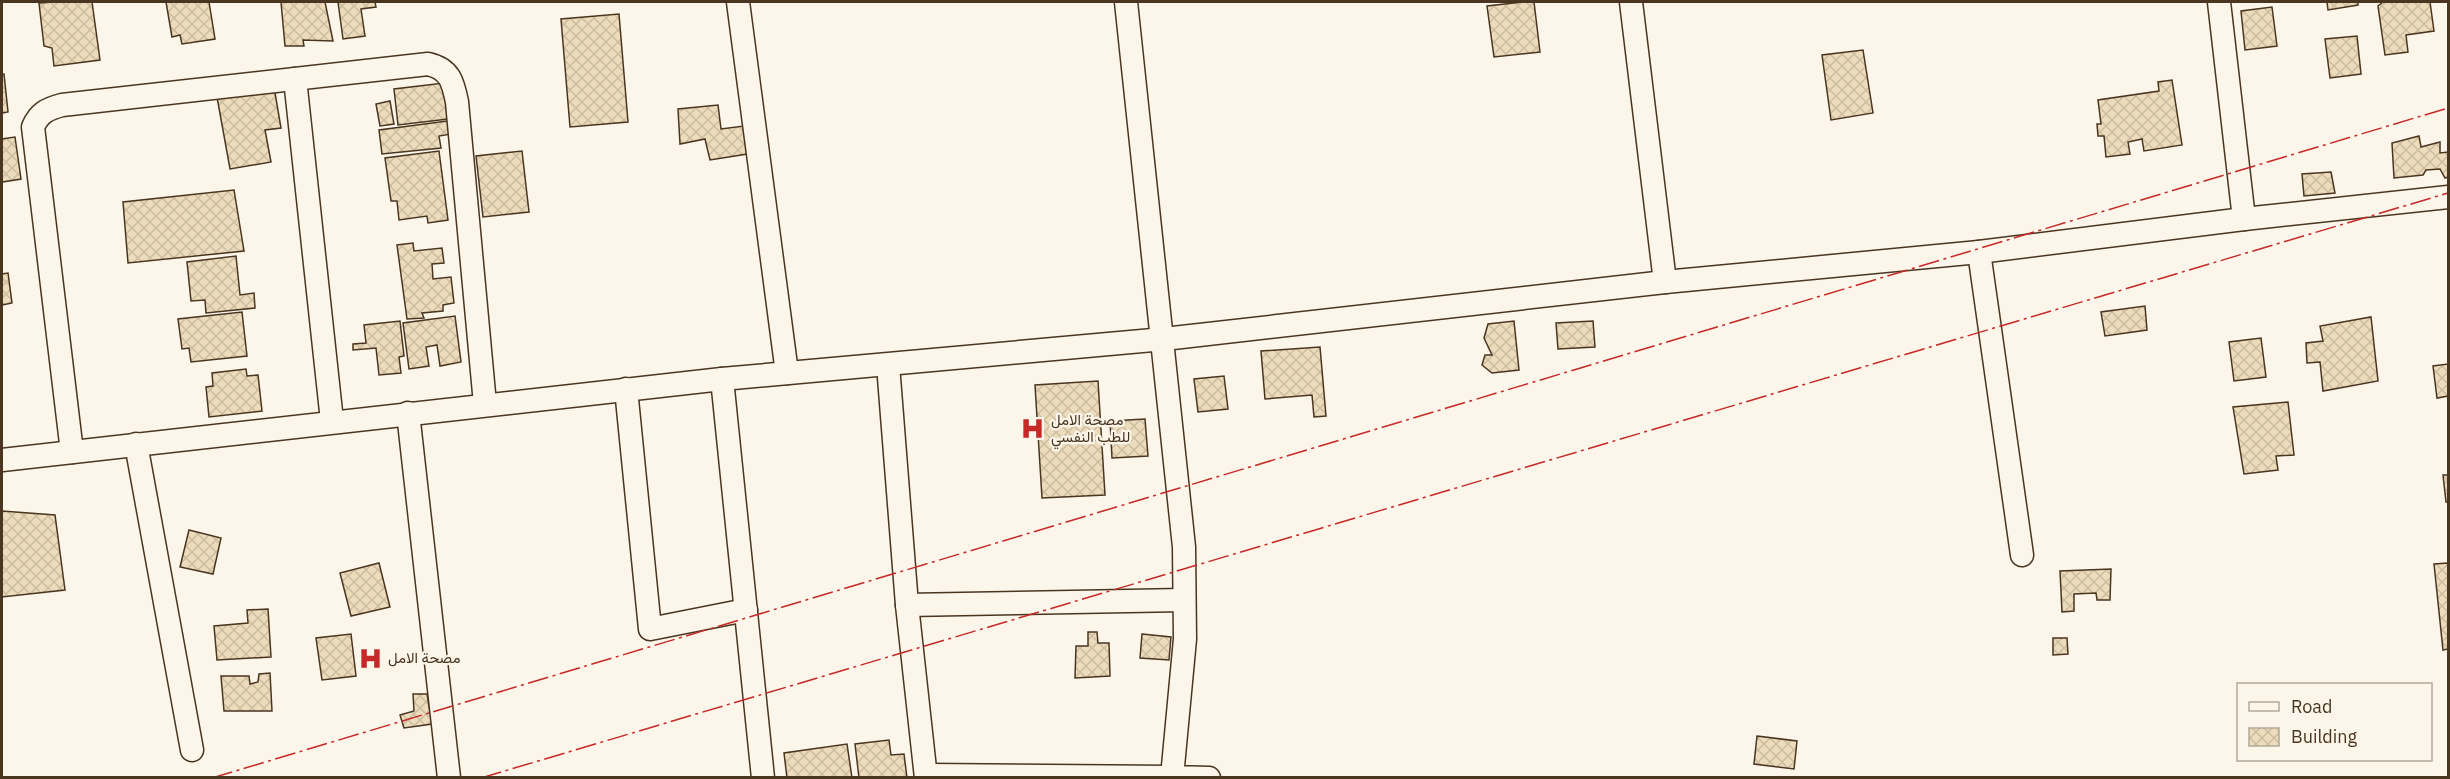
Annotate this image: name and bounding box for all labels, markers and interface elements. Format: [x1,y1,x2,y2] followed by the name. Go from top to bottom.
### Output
[1051,410,1130,450] place label: مصحة الامل للطب النفسي
[1020,416,1046,442] hospital icon: مصحة الامل للطب النفسي
[357,645,383,671] hospital icon: مصحة الامل
[388,648,461,667] place label: مصحة الامل
[2237,683,2432,761] legend
[2291,695,2332,718] text: Road
[2291,725,2358,748] text: Building

